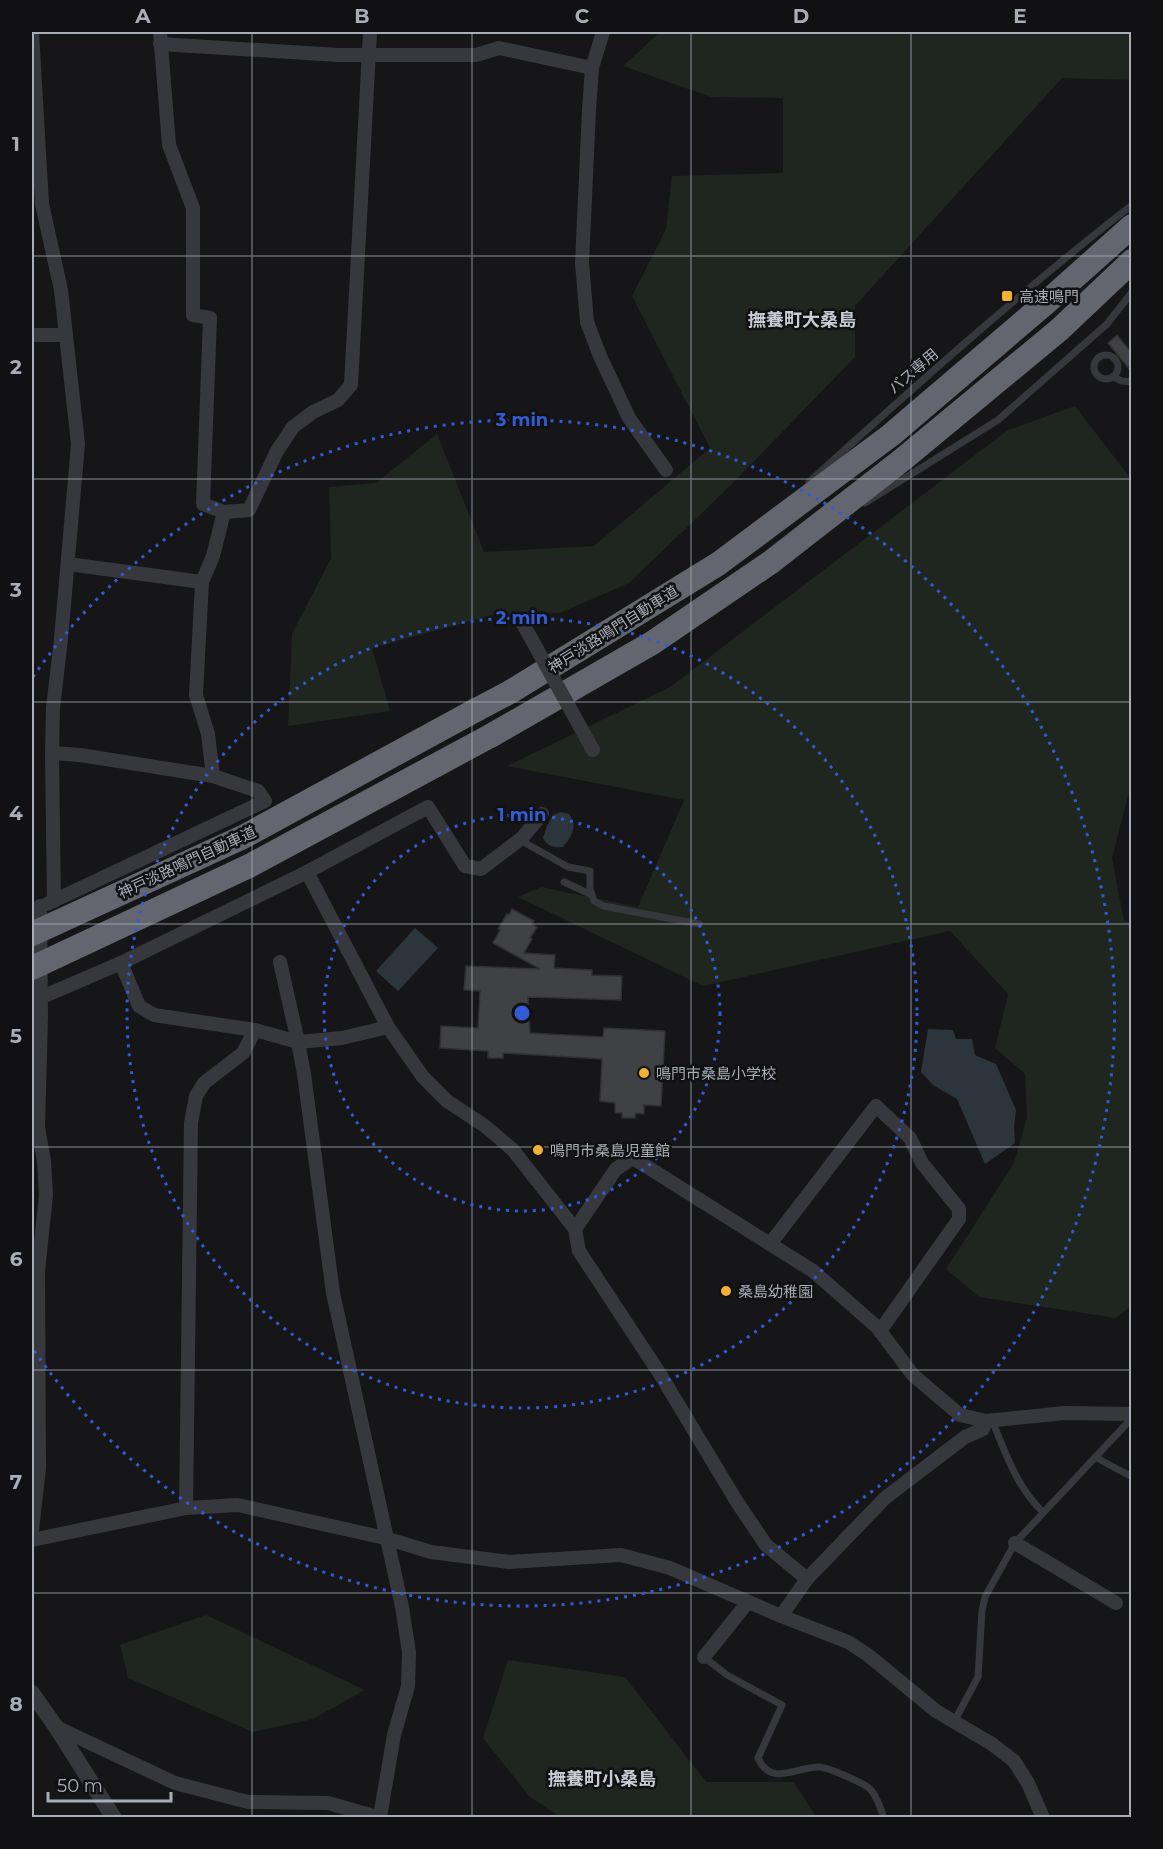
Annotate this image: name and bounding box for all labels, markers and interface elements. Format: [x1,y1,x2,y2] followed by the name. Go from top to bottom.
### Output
[134,4,151,28] text: A
[354,4,370,28] text: B
[575,4,590,28] text: C
[793,4,809,28] text: D
[1013,4,1027,28] text: E
[12,132,20,156] text: 1
[1019,287,1079,306] place label: 高速鳴門
[1000,289,1014,303] marker: 高速鳴門
[748,309,856,331] district label: 撫養町大桑島
[884,344,942,398] street label: バス専用
[10,355,22,379] text: 2
[495,409,548,431] text: 3 min
[9,578,22,602] text: 3
[544,581,682,677] street label: 神戸淡路鳴門自動車道
[496,607,548,629] text: 2 min
[9,801,23,825] text: 4
[498,804,546,826] text: 1 min
[115,822,259,902] street label: 神戸淡路鳴門自動車道
[512,1003,532,1023] centre of rings
[10,1024,22,1048] text: 5
[656,1064,776,1083] place label: 鳴門市桑島小学校
[637,1066,651,1080] marker: 鳴門市桑島小学校
[550,1141,670,1160] place label: 鳴門市桑島児童館
[531,1143,545,1157] marker: 鳴門市桑島児童館
[10,1247,23,1271] text: 6
[738,1282,813,1301] place label: 桑島幼稚園
[719,1284,733,1298] marker: 桑島幼稚園
[10,1470,22,1494] text: 7
[9,1692,23,1716] text: 8
[48,1765,171,1803] scale bar
[548,1768,656,1790] district label: 撫養町小桑島
[57,1775,103,1797] text: 50 m

